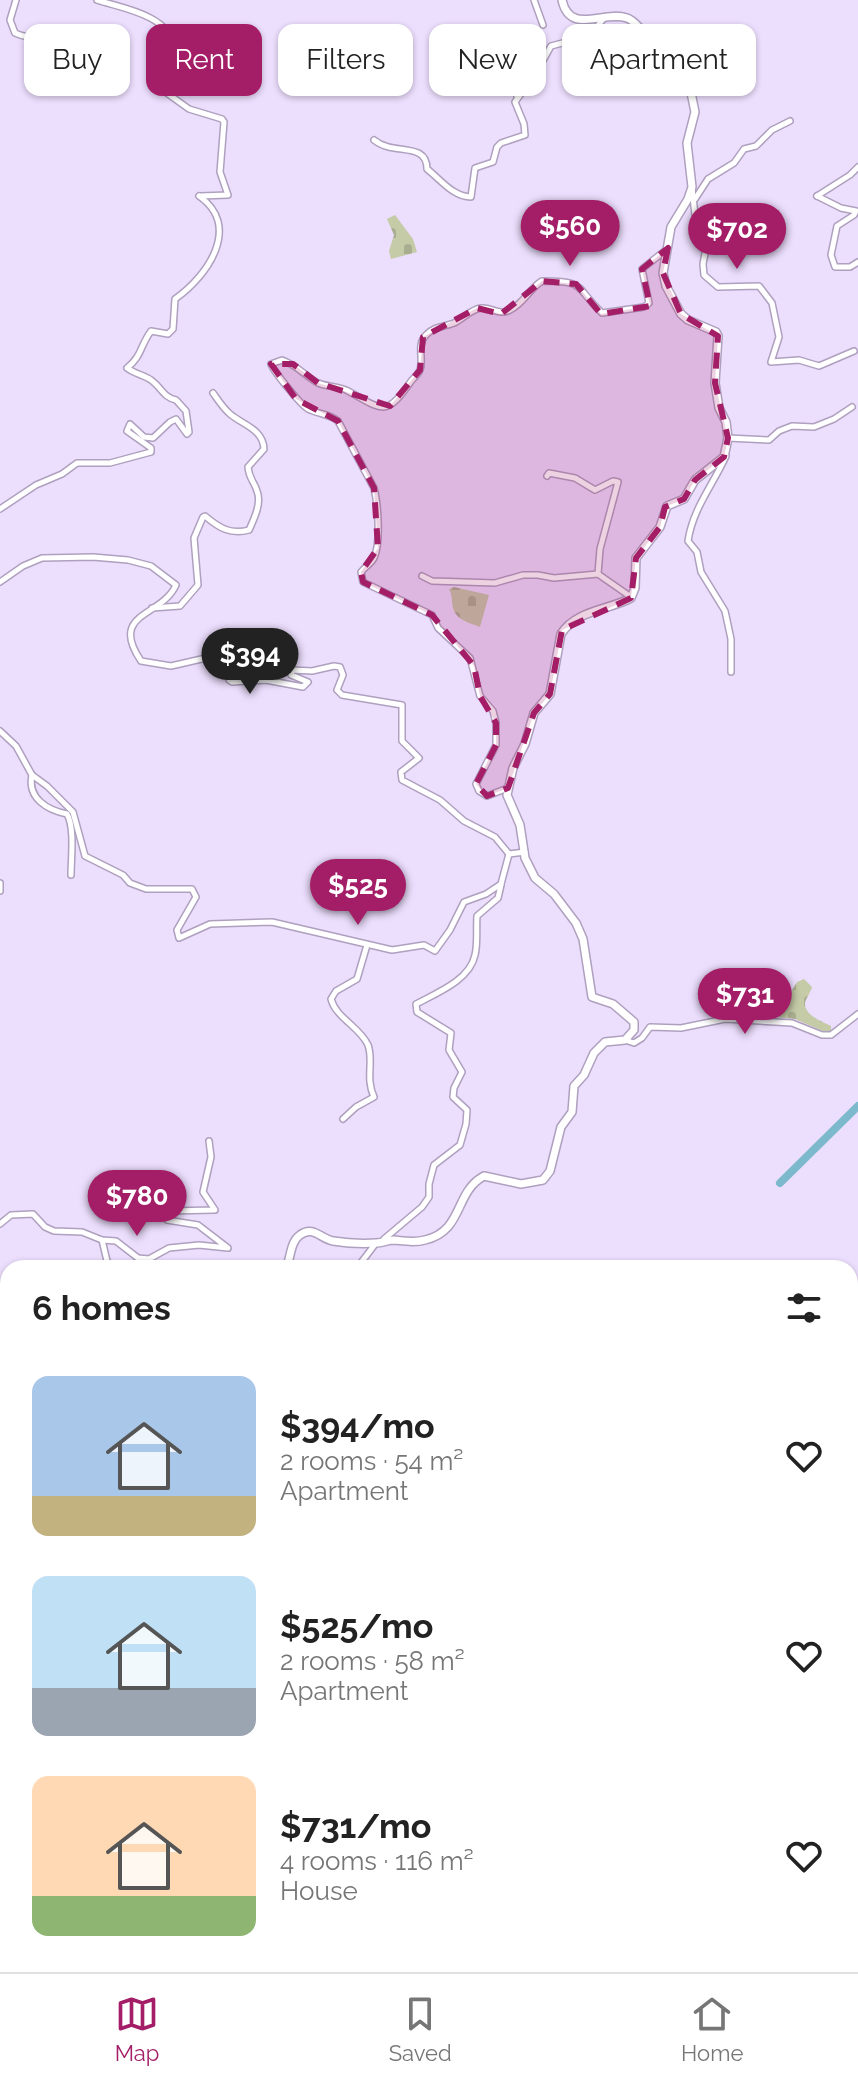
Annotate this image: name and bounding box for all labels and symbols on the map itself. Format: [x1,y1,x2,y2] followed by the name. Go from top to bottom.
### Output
[523,200,617,268] pin: $560
[690,203,784,271] pin: $702
[203,628,297,696] pin: $394
[311,859,405,927] pin: $525
[698,968,792,1036] pin: $731
[90,1170,184,1238] pin: $780

